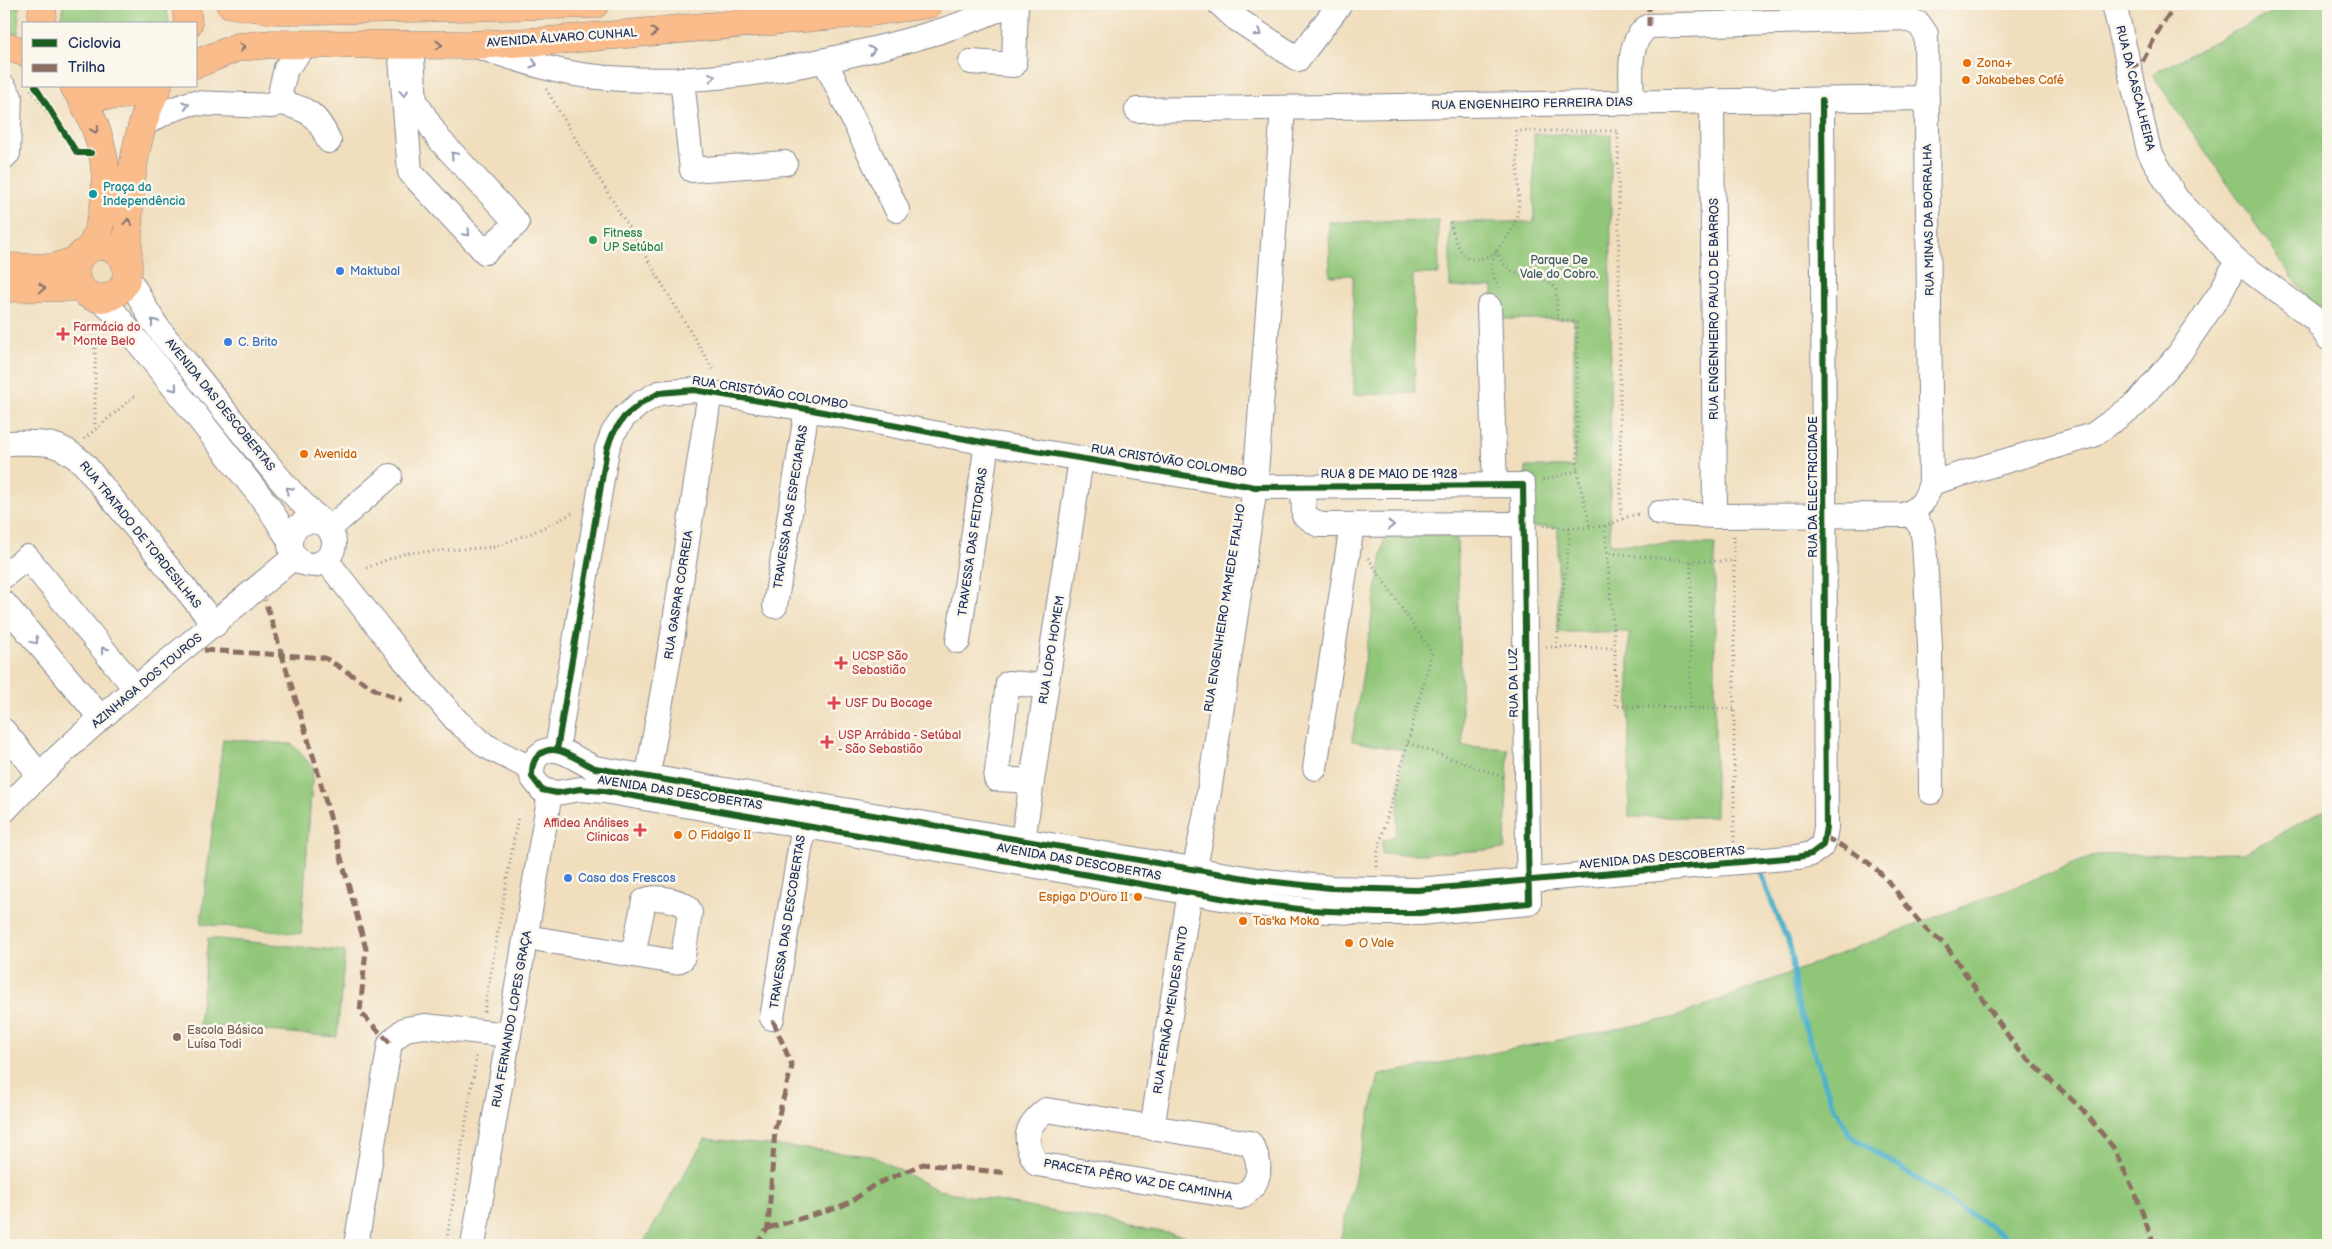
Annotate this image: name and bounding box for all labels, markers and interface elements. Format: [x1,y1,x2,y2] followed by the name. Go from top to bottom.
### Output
[22,22,198,88] legend
[486,23,638,51] street label: AVENIDA ÁLVARO CUNHAL
[2112,24,2158,153] street label: RUA DA CASCALHEIRA
[650,27,658,38] one-way arrow
[1253,27,1262,36] one-way arrow
[68,34,121,53] text: Ciclovia
[436,40,443,50] one-way arrow
[238,42,246,53] one-way arrow
[868,45,877,56] one-way arrow
[1976,56,2013,71] place label: Zona+
[1961,57,1973,69] marker: Zona+
[68,58,105,77] text: Trilha
[529,58,538,68] one-way arrow
[708,72,716,83] one-way arrow
[1976,73,2064,88] place label: Jakabebes Café
[1960,74,1972,86] marker: Jakabebes Café
[398,90,409,98] one-way arrow
[1431,95,1633,113] street label: RUA ENGENHEIRO FERREIRA DIAS
[181,101,190,111] one-way arrow
[89,125,99,134] one-way arrow
[1920,143,1938,296] street label: RUA MINAS DA BORRALHA
[451,151,460,160] one-way arrow
[103,180,185,209] place label: Praça da Independência
[87,188,99,200] marker: Praça da Independência
[1707,198,1722,420] street label: RUA ENGENHEIRO PAULO DE BARROS
[122,218,133,226] one-way arrow
[603,226,663,255] place label: Fitness UP Setúbal
[461,227,470,236] one-way arrow
[587,234,599,246] marker: Fitness UP Setúbal
[1520,253,1598,282] park label: Parque De Vale do Cobro.
[350,264,400,279] place label: Maktubal
[334,265,346,277] marker: Maktubal
[38,282,46,293] one-way arrow
[151,318,160,328] one-way arrow
[73,320,141,349] place label: Farmácia do Monte Belo
[57,328,69,340] marker: Farmácia do Monte Belo
[238,335,278,350] place label: C. Brito
[162,336,278,474] street label: AVENIDA DAS DESCOBERTAS
[222,336,234,348] marker: C. Brito
[691,371,849,413] street label: RUA CRISTÓVÃO COLOMBO
[169,382,177,391] one-way arrow
[1806,416,1821,558] street label: RUA DA ELECTRICIDADE
[771,424,811,590] street label: TRAVESSA DAS ESPECIARIAS
[1090,439,1248,481] street label: RUA CRISTÓVÃO COLOMBO
[314,447,357,462] place label: Avenida
[298,448,310,460] marker: Avenida
[76,458,204,612] street label: RUA TRATADO DE TORDESILHAS
[955,467,991,617] street label: TRAVESSA DAS FEITORIAS
[1320,467,1458,482] street label: RUA 8 DE MAIO DE 1928
[286,486,295,495] one-way arrow
[1201,503,1249,713] street label: RUA ENGENHEIRO MAMEDE FIALHO
[1388,520,1395,530] one-way arrow
[661,529,697,661] street label: RUA GASPAR CORREIA
[1036,595,1068,705] street label: RUA LOPO HOMEM
[89,630,205,732] street label: AZINHAGA DOS TOUROS
[30,635,39,644] one-way arrow
[100,647,109,656] one-way arrow
[1506,647,1522,718] street label: RUA DA LUZ
[852,649,908,678] place label: UCSP São Sebastião
[834,656,848,670] marker: UCSP São Sebastião
[827,696,841,710] marker: USF Du Bocage
[845,696,932,711] place label: USF Du Bocage
[838,728,961,757] place label: USP Arrábida - Setúbal - São Sebastião
[820,735,834,749] marker: USP Arrábida - Setúbal - São Sebastião
[597,773,763,813] street label: AVENIDA DAS DESCOBERTAS
[544,816,629,845] place label: Affidea Análises Clinicas
[633,823,647,837] marker: Affidea Análises Clinicas
[688,828,751,843] place label: O Fidalgo II
[672,829,684,841] marker: O Fidalgo II
[767,834,809,1010] street label: TRAVESSA DAS DESCOBERTAS
[996,840,1162,884] street label: AVENIDA DAS DESCOBERTAS
[1578,843,1746,873] street label: AVENIDA DAS DESCOBERTAS
[578,871,676,886] place label: Casa dos Frescos
[562,872,574,884] marker: Casa dos Frescos
[1039,890,1128,905] place label: Espiga D'Ouro II
[1132,891,1144,903] marker: Espiga D'Ouro II
[1253,914,1319,929] place label: Tas'ka Moka
[1237,915,1249,927] marker: Tas'ka Moka
[1149,925,1192,1095] street label: RUA FERNÃO MENDES PINTO
[489,929,535,1109] street label: RUA FERNANDO LOPES GRAÇA
[1359,936,1394,951] place label: O Vale
[1343,937,1355,949] marker: O Vale
[187,1023,264,1052] place label: Escola Básica Luísa Todi
[171,1031,183,1043] marker: Escola Básica Luísa Todi
[1042,1154,1235,1204] street label: PRACETA PÊRO VAZ DE CAMINHA

